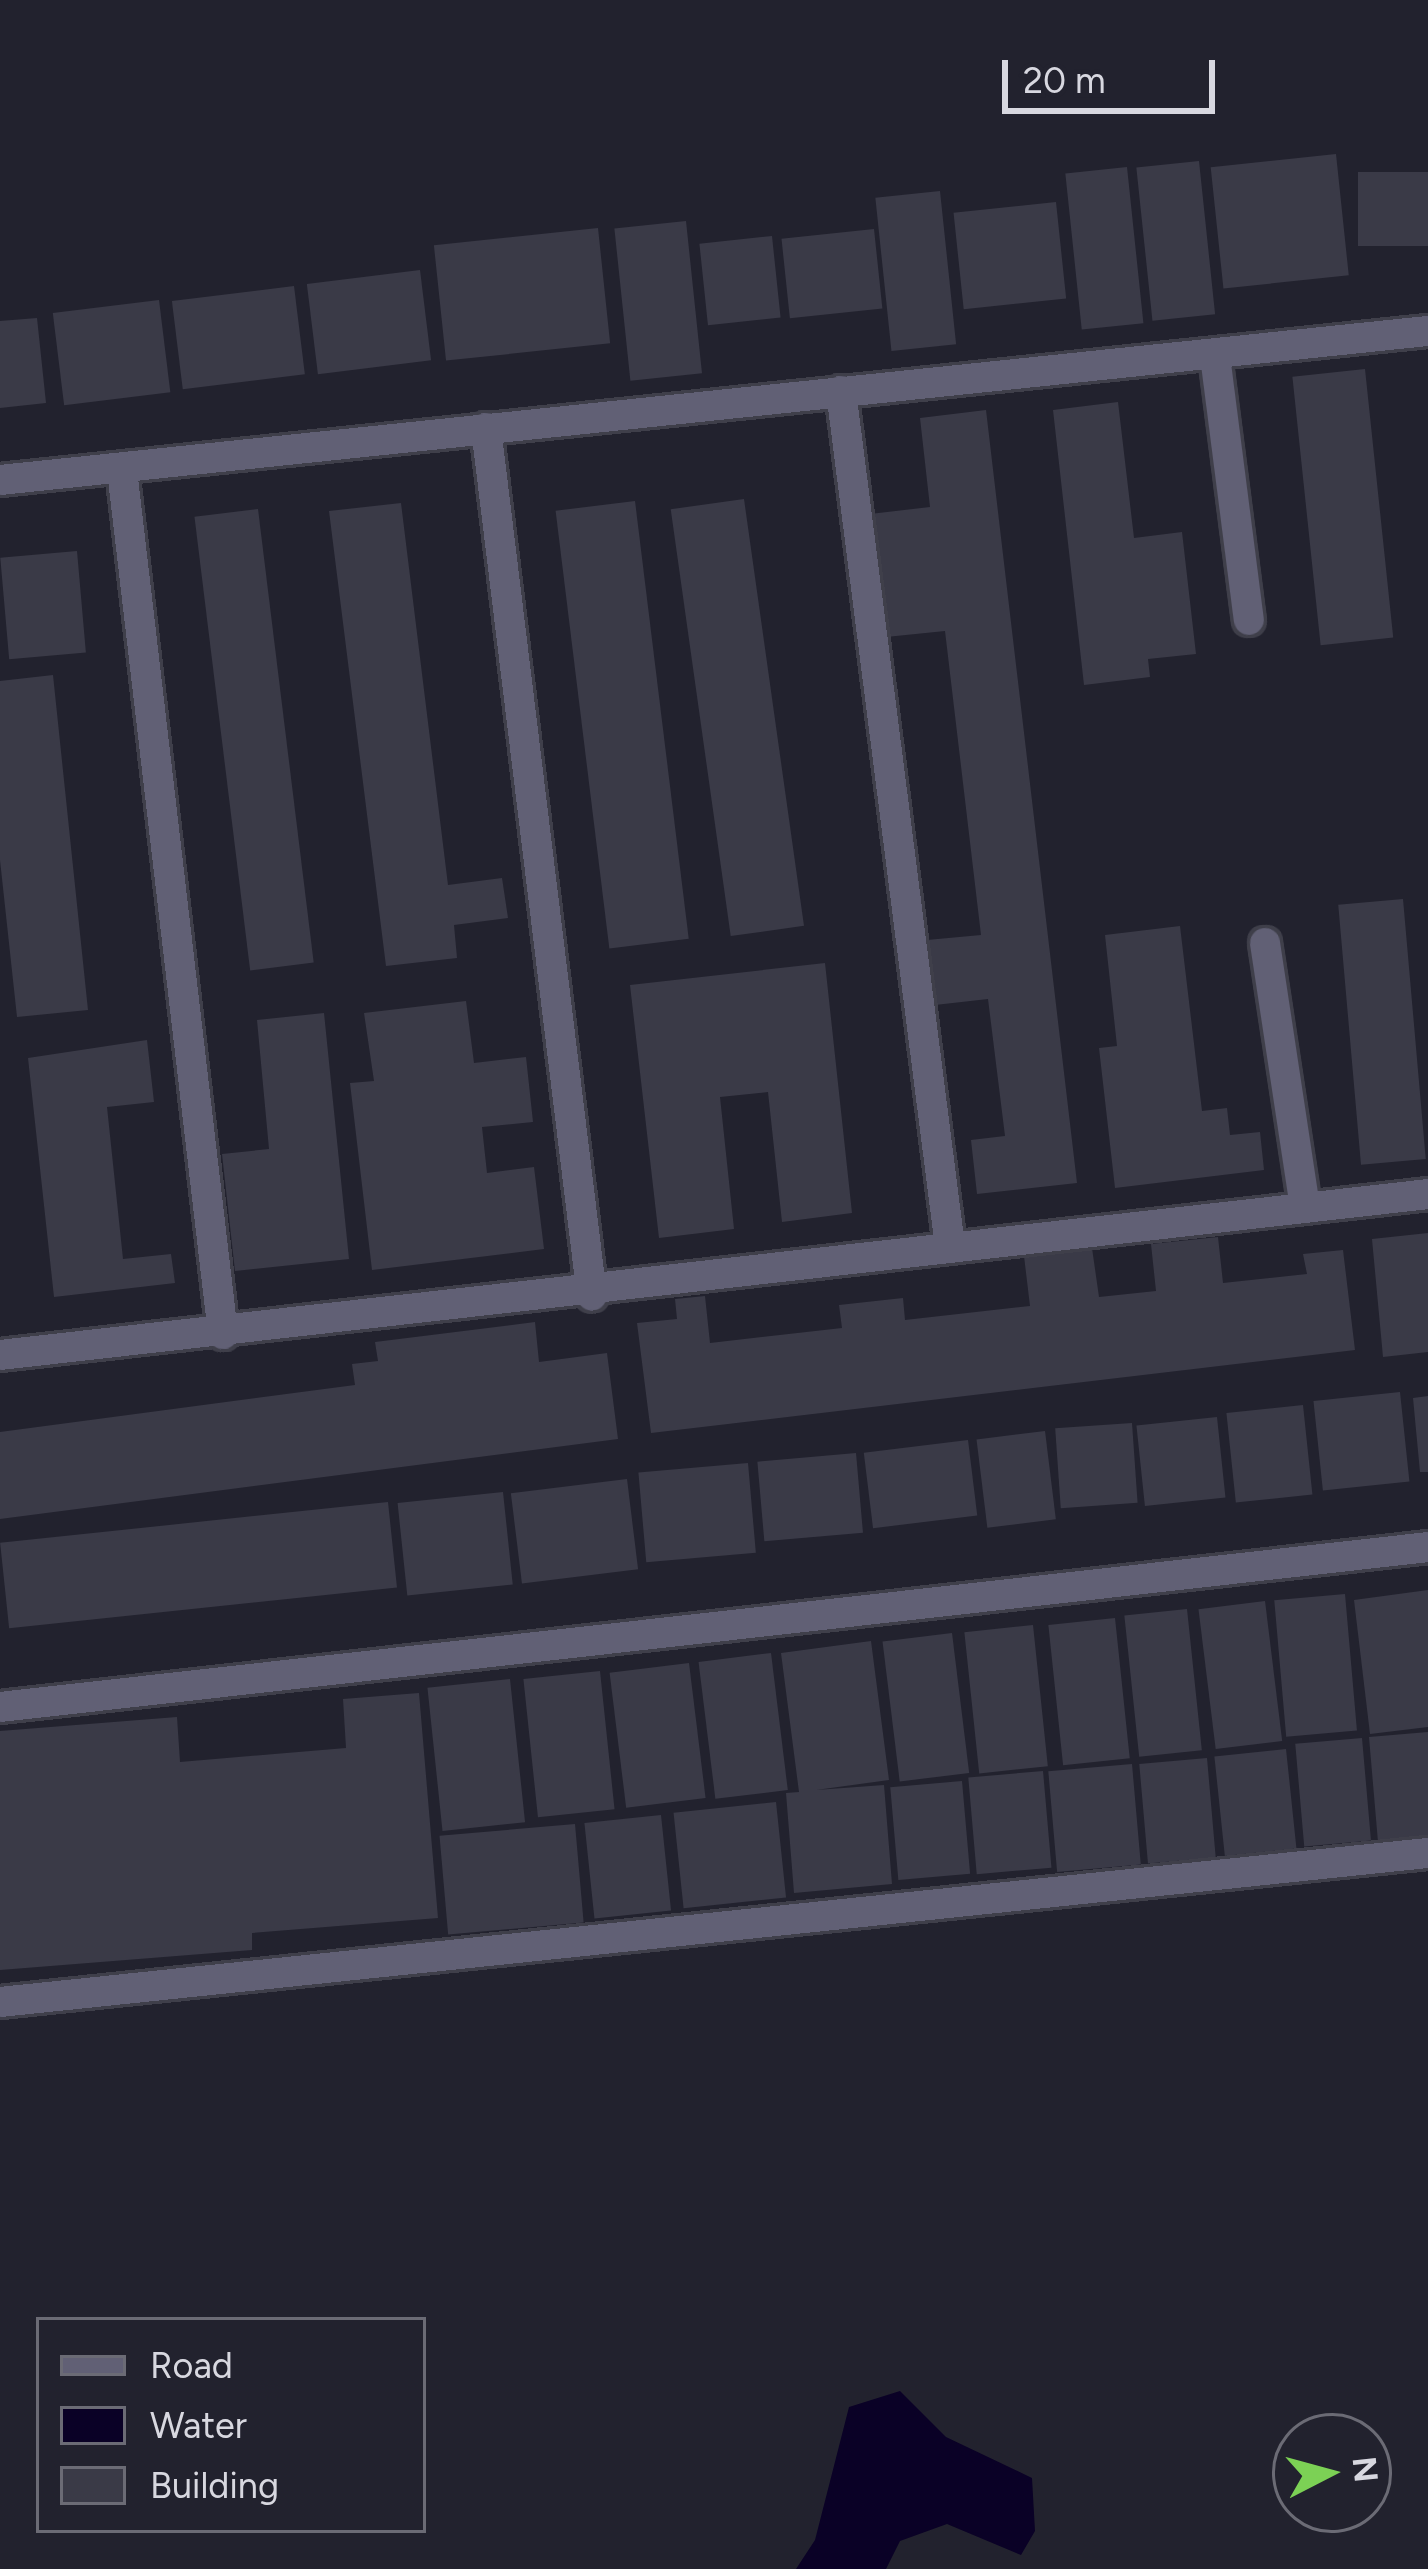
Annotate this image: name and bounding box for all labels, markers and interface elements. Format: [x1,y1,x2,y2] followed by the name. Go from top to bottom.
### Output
[1008,36,1221,110] scale bar
[1023,59,1106,102] text: 20 m
[36,2317,426,2533] legend
[150,2344,233,2387] text: Road
[150,2404,247,2447] text: Water
[1272,2413,1392,2533] north arrow
[1345,2455,1386,2484] text: N
[150,2464,279,2507] text: Building

